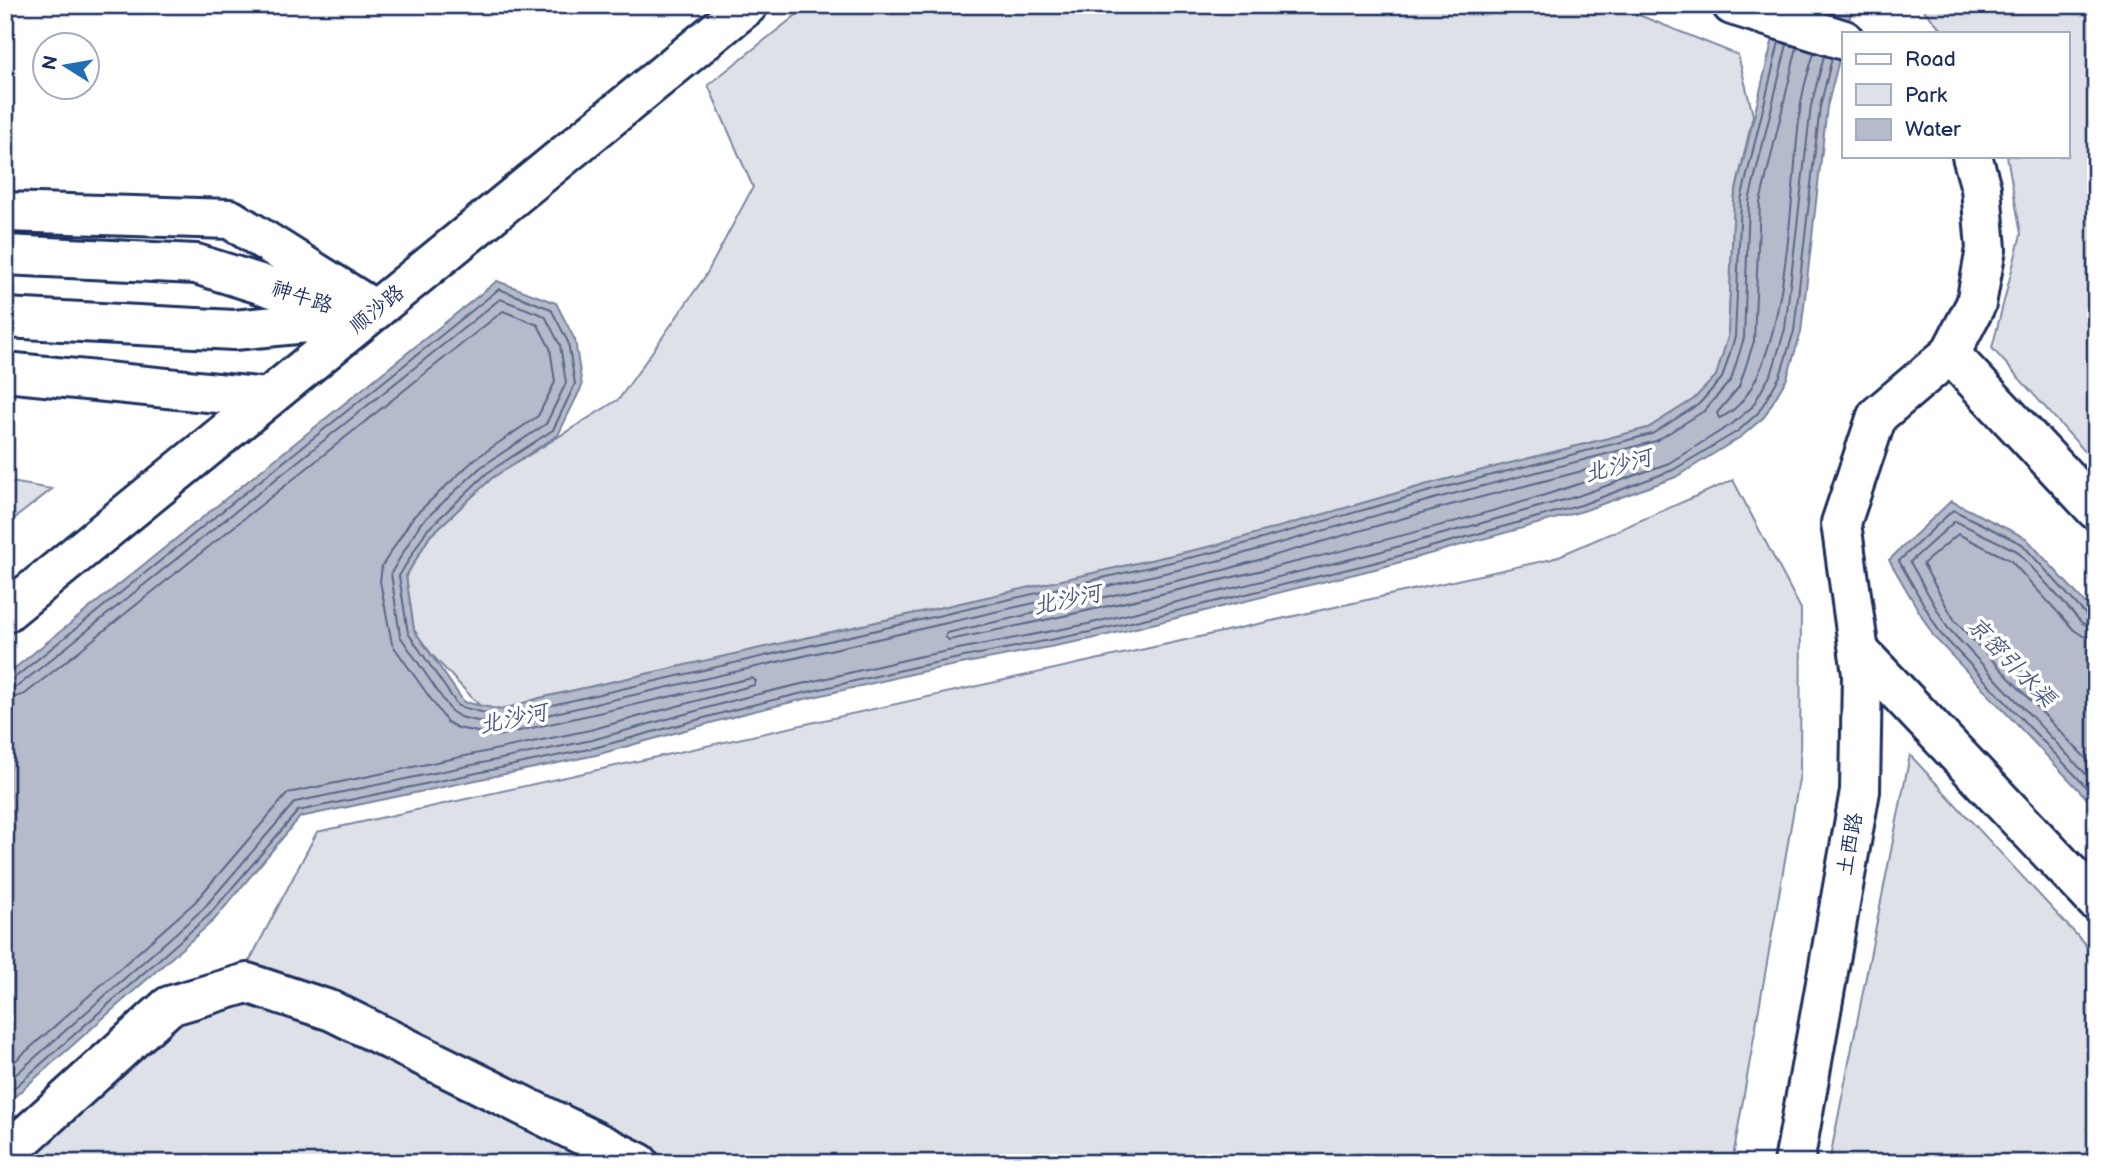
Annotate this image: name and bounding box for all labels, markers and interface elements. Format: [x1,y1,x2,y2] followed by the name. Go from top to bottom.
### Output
[32,32,102,102] north arrow
[1842,32,2070,158] legend
[1905,47,1956,72] text: Road
[38,54,63,72] text: N
[1905,83,1948,108] text: Park
[1905,117,1961,142] text: Water
[268,275,336,319] street label: 神牛路
[345,279,409,339] street label: 顺沙路
[1581,443,1659,488] water label: 北沙河
[1030,578,1108,621] water label: 北沙河
[1961,611,2062,715] water label: 京密引水渠
[476,697,554,740] water label: 北沙河
[1832,811,1868,877] street label: 土西路

